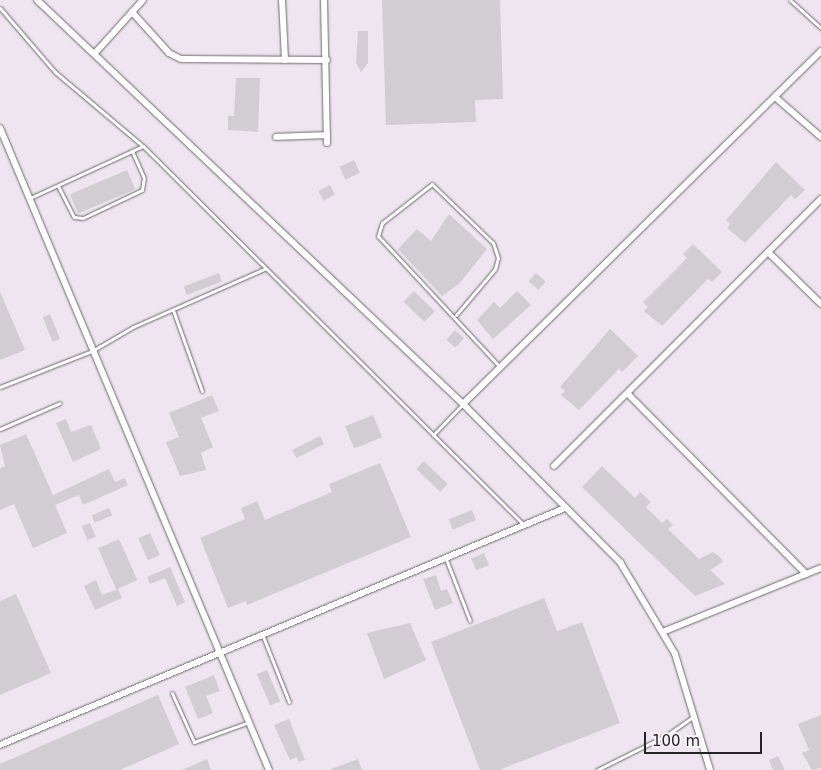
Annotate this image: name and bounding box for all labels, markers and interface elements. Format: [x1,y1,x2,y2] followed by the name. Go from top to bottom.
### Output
[646,722,764,754] scale bar
[652,732,700,750] text: 100 m

